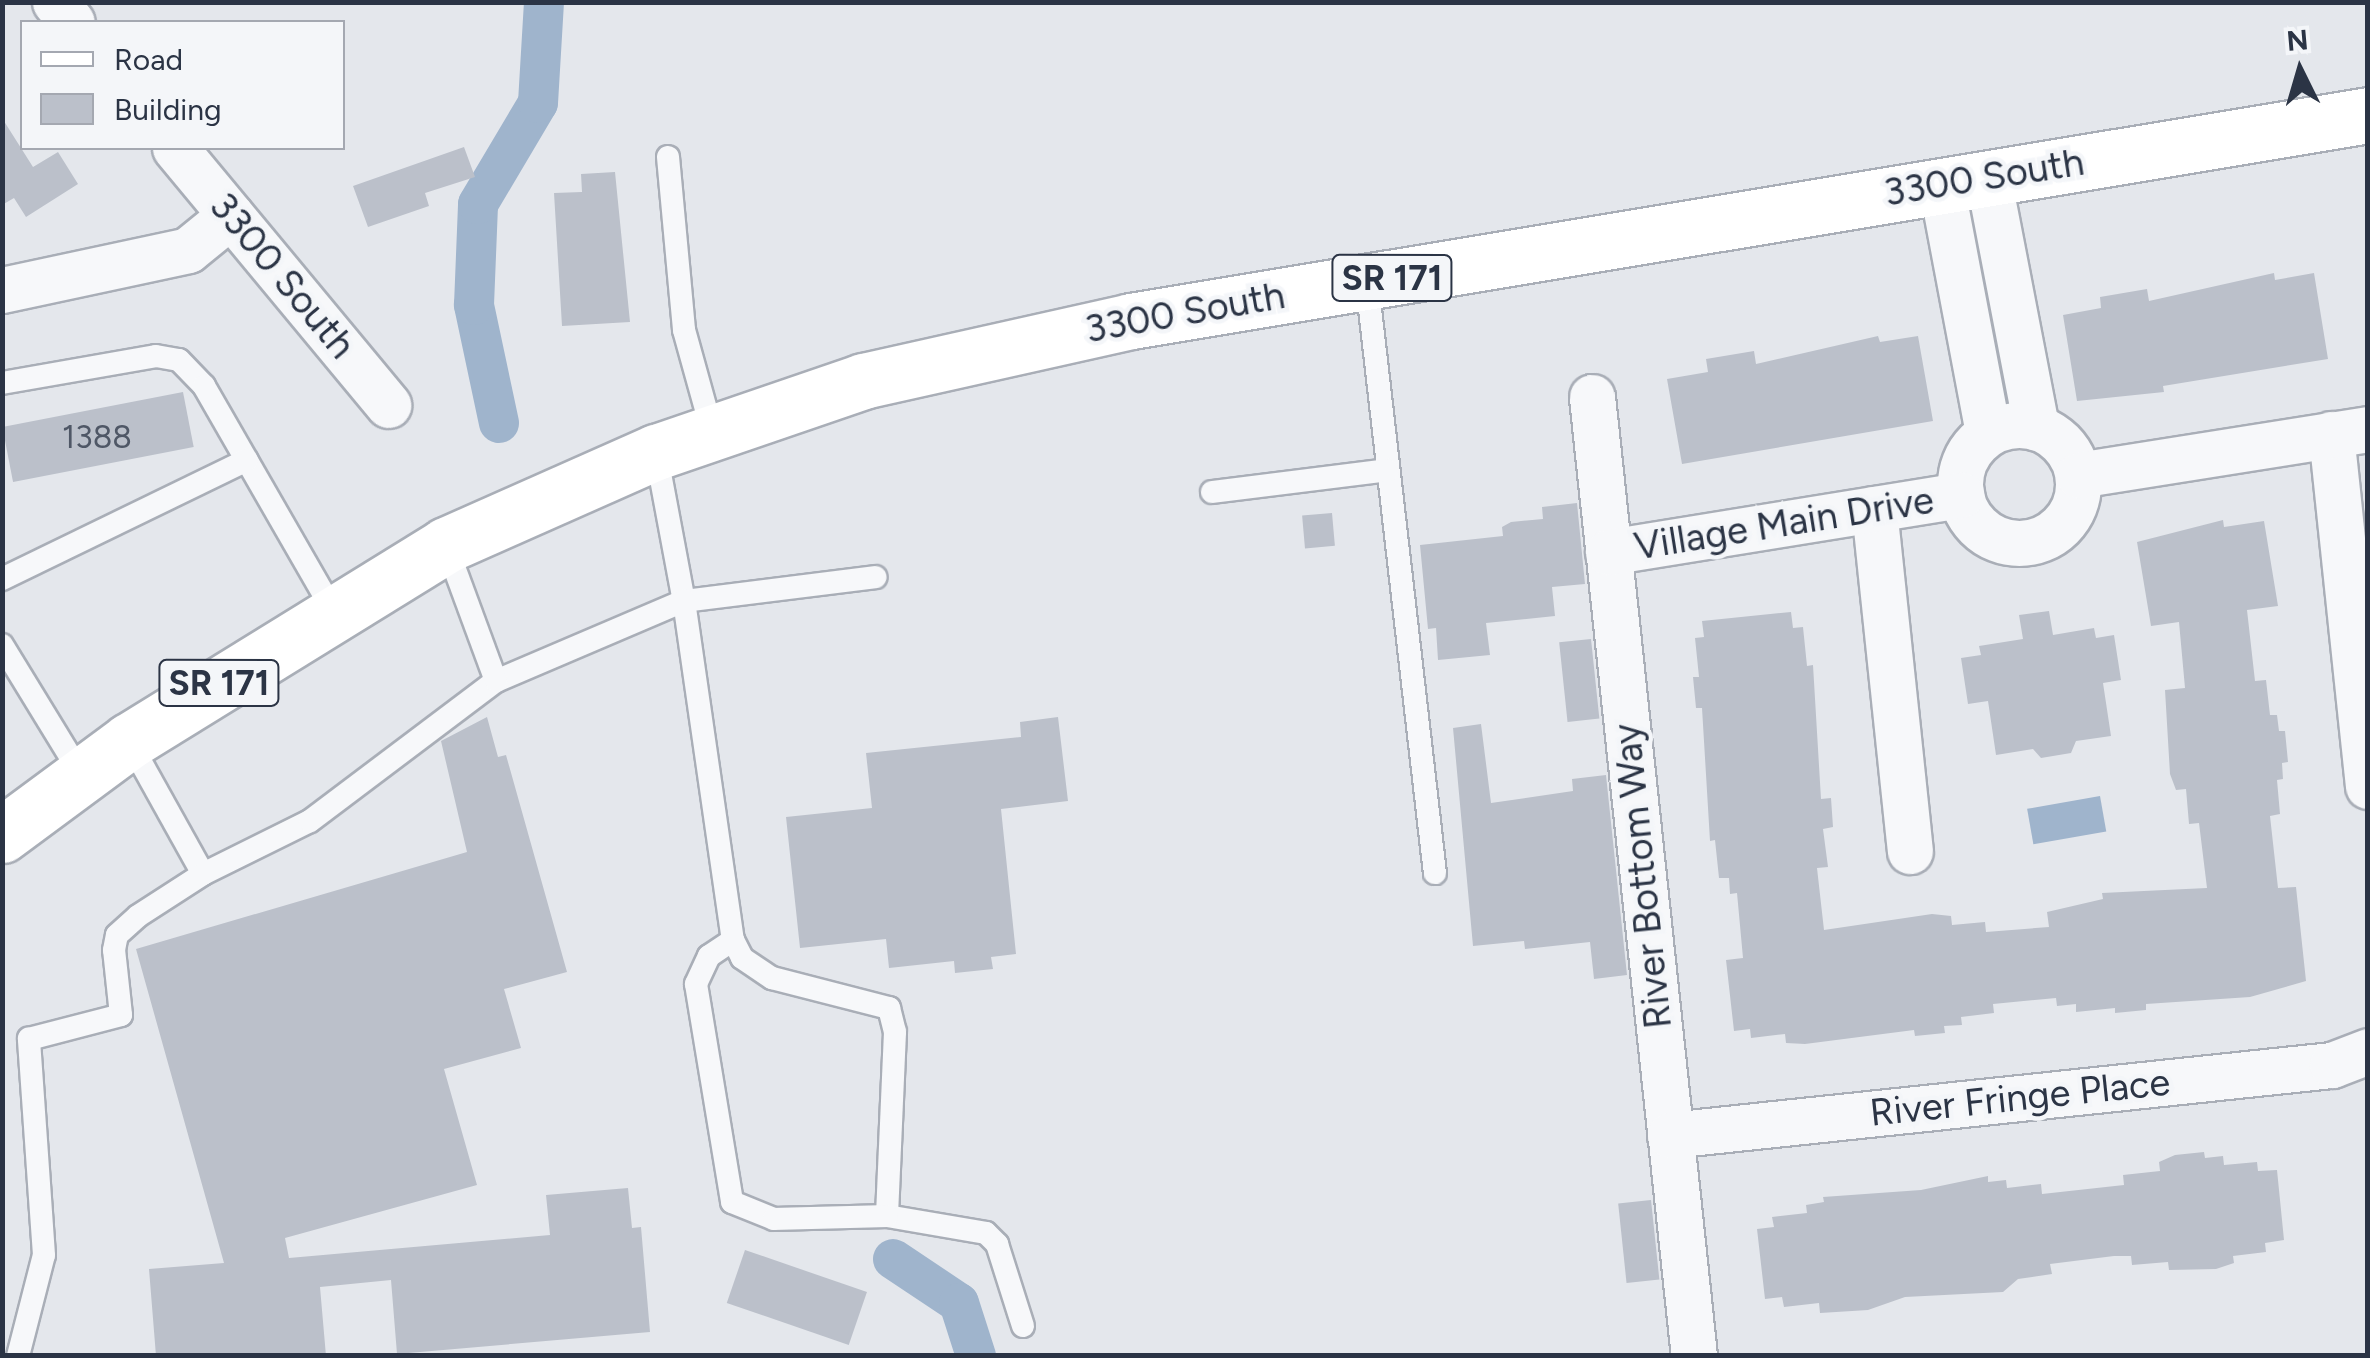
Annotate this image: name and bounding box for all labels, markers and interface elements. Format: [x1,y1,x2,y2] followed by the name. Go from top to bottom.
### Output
[20,20,345,150] legend
[2250,20,2350,120] north arrow
[2285,22,2310,58] text: N
[114,41,183,78] text: Road
[114,91,222,128] text: Building
[1881,140,2087,216] street label: 3300 South
[200,184,364,368] street label: 3300 South
[1330,248,1454,308] road number: SR 171
[1082,273,1288,353] street label: 3300 South
[62,418,132,456] house number: 1388
[1631,478,1937,570] street label: Village Main Drive
[156,653,282,713] road number: SR 171
[1604,721,1682,1031] street label: River Bottom Way
[1868,1060,2172,1136] street label: River Fringe Place

